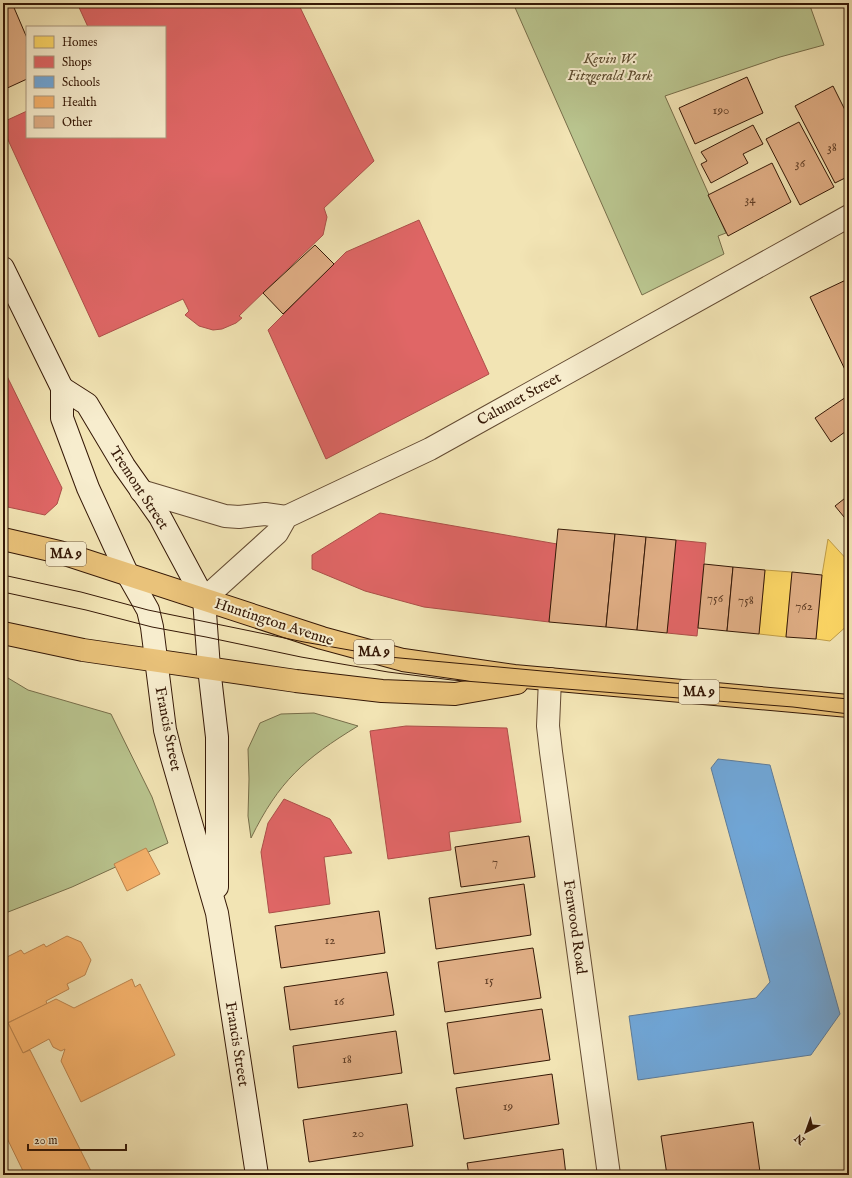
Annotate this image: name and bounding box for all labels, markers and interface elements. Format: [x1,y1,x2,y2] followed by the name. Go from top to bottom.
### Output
[26,26,166,138] legend
[62,35,98,50] text: Homes
[567,49,653,86] park label: Kevin W. Fitzgerald Park
[62,55,92,71] text: Shops
[62,75,100,90] text: Schools
[62,95,97,110] text: Health
[713,102,729,119] house number: 190
[62,115,93,130] text: Other
[827,139,837,156] house number: 38
[795,155,806,172] house number: 36
[744,191,756,208] house number: 34
[474,368,564,430] street label: Calumet Street
[105,443,173,533] street label: Tremont Street
[46,542,86,566] road number: MA 9
[707,590,724,607] house number: 756
[738,592,754,609] house number: 758
[212,594,336,650] street label: Huntington Avenue
[795,598,813,615] house number: 762
[354,640,394,664] road number: MA 9
[679,680,719,704] road number: MA 9
[151,685,185,773] street label: Francis Street
[492,854,498,871] house number: 7
[559,879,591,976] street label: Fenwood Road
[325,932,335,949] house number: 12
[484,972,494,989] house number: 15
[334,993,345,1010] house number: 16
[221,1000,253,1088] street label: Francis Street
[342,1051,352,1068] house number: 18
[503,1098,514,1115] house number: 19
[786,1112,826,1152] north arrow
[352,1125,364,1142] house number: 20
[28,1126,126,1152] scale bar
[792,1130,809,1148] text: N
[34,1133,57,1148] text: 20 m

